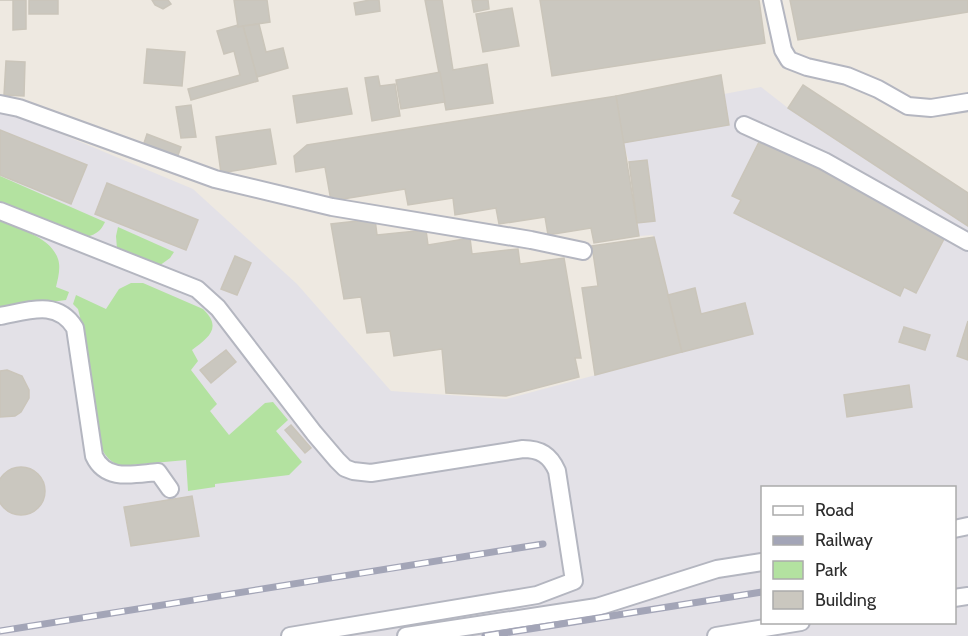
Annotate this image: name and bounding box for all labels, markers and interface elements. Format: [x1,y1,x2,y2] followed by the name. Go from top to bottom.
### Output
[761,486,956,624] legend
[815,499,854,521] text: Road
[815,529,873,551] text: Railway
[815,559,848,581] text: Park
[815,589,877,611] text: Building

